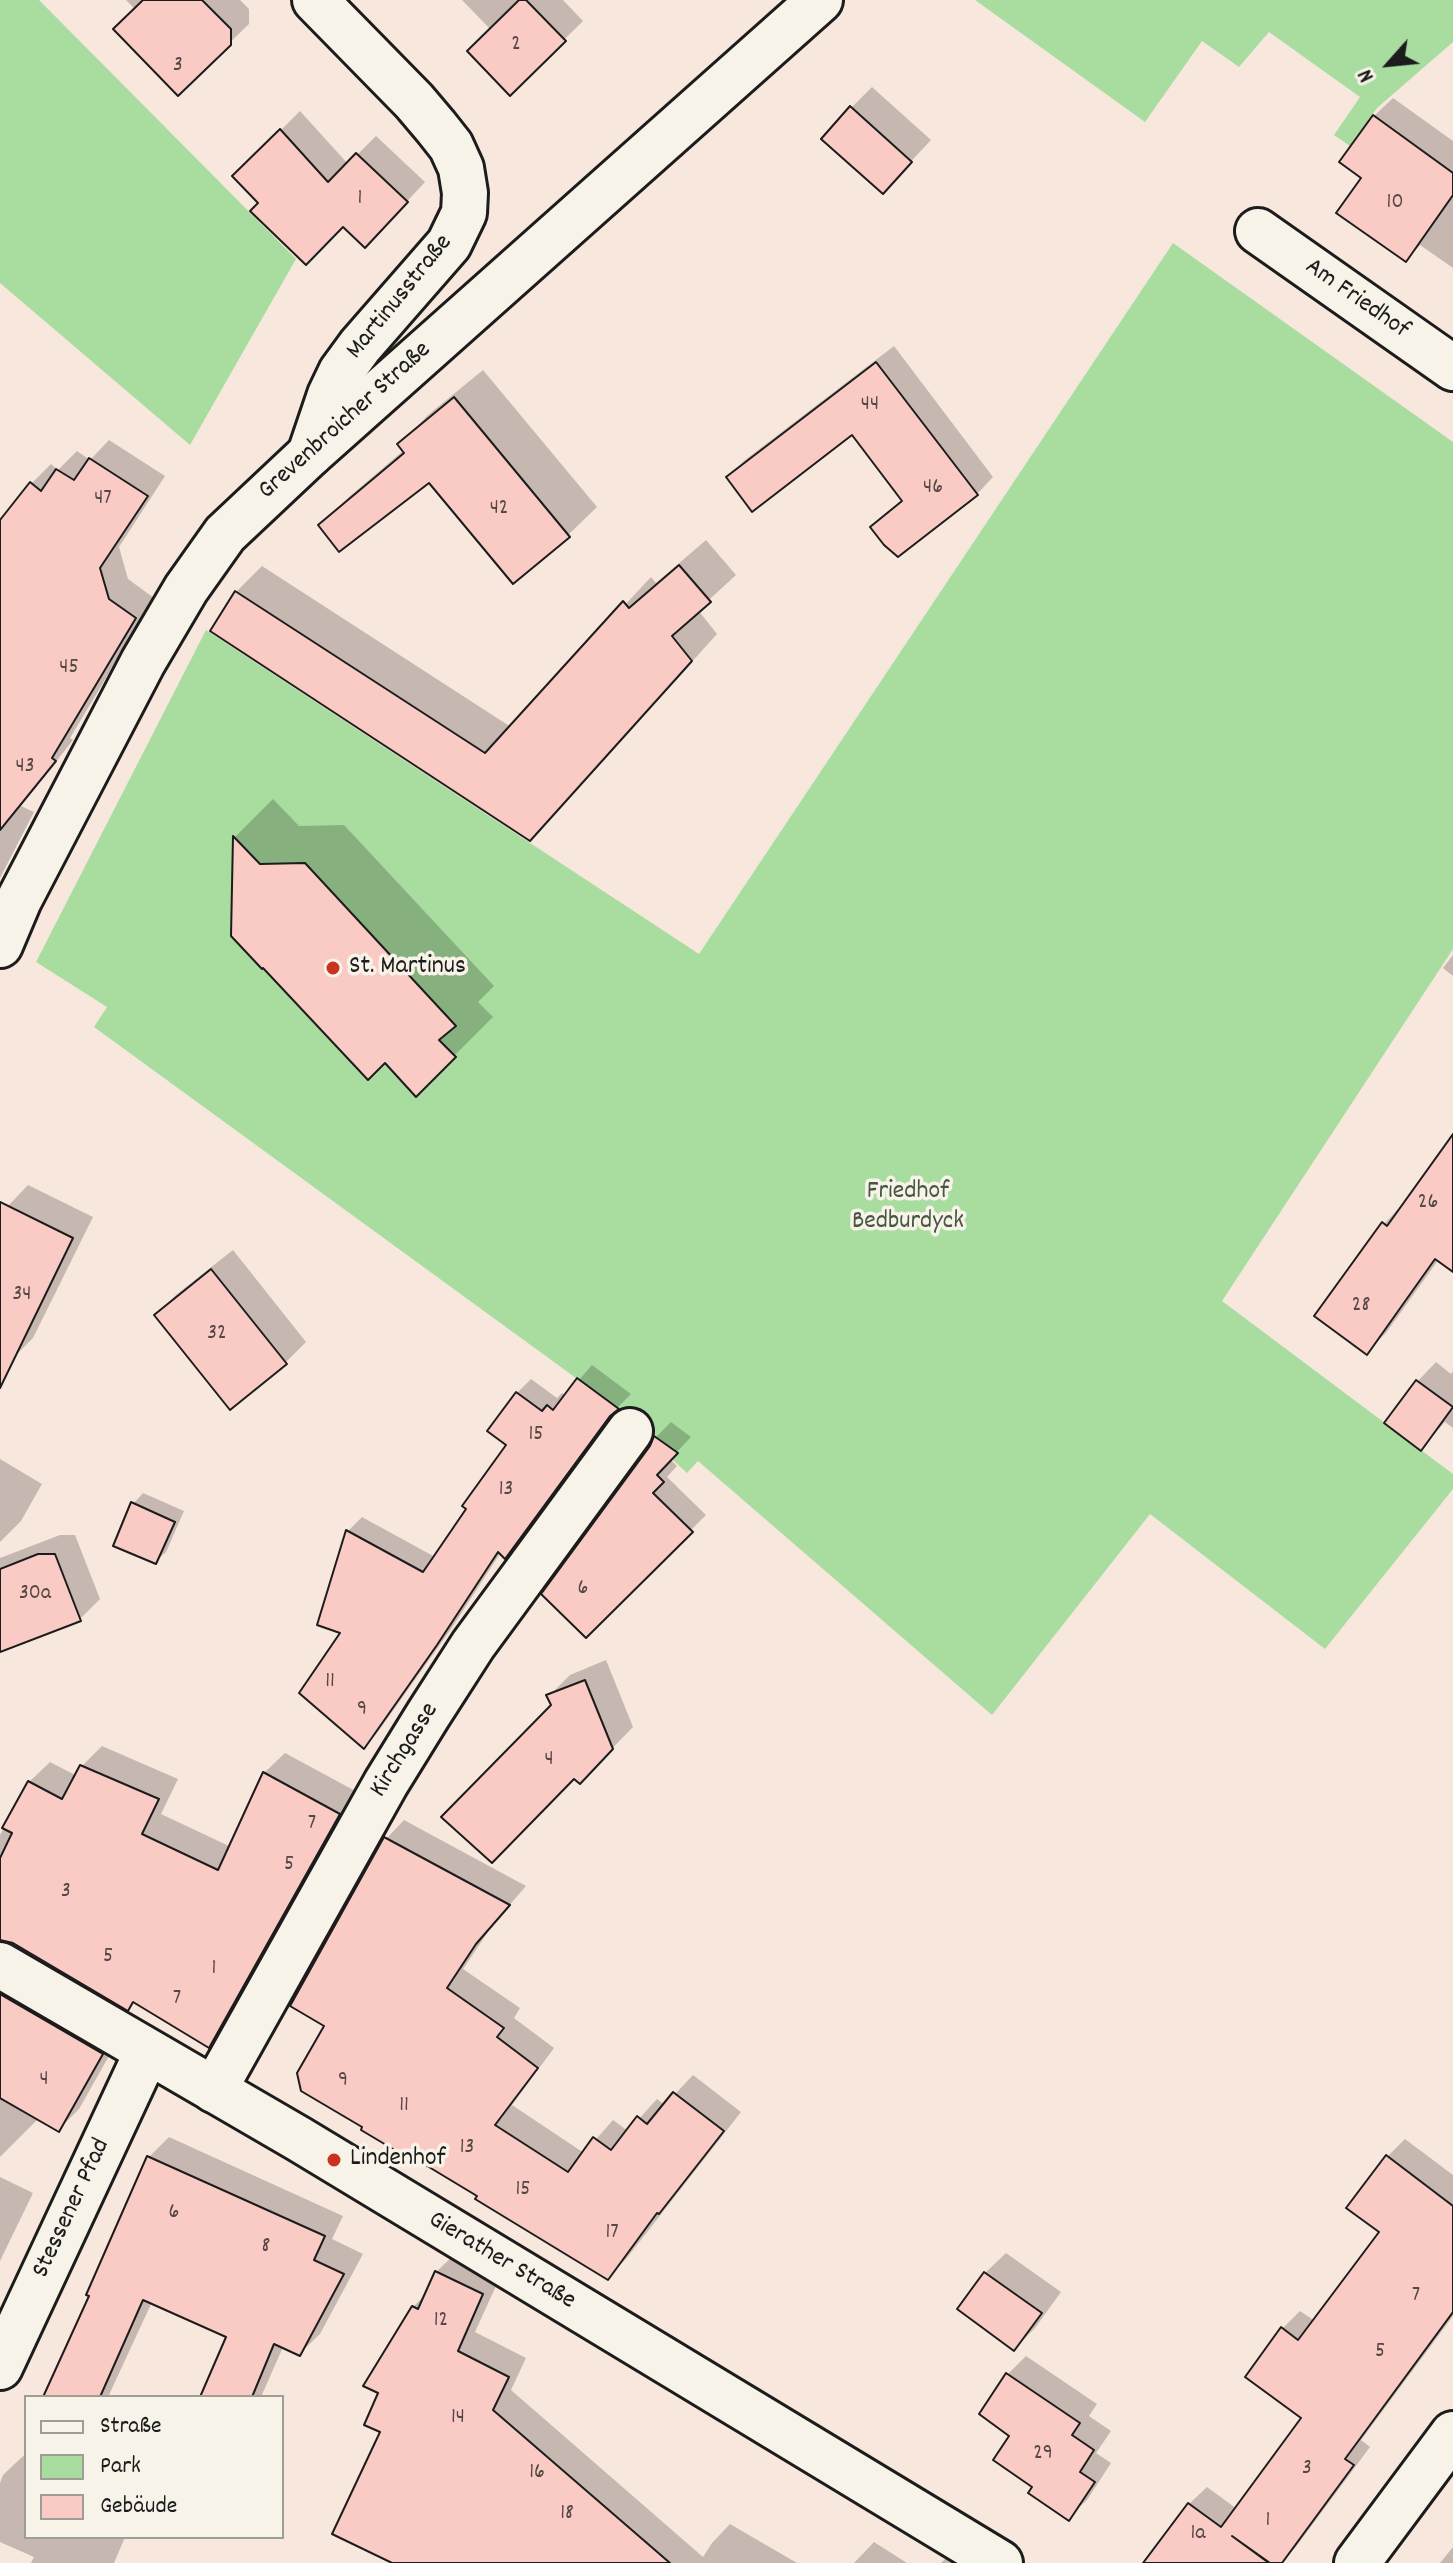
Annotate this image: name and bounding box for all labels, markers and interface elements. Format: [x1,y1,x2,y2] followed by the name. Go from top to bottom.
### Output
[1349,24,1429,104] north arrow
[511,33,521,59] house number: 2
[173,54,183,80] house number: 3
[1351,63,1383,87] text: N
[358,187,362,213] house number: 1
[1387,191,1403,217] house number: 10
[341,229,461,367] street label: Martinusstraße
[1298,253,1414,347] street label: Am Friedhof
[253,336,439,508] street label: Grevenbroicher Straße
[861,393,879,419] house number: 44
[923,476,943,502] house number: 46
[94,487,112,513] house number: 47
[490,497,508,523] house number: 42
[59,656,79,682] house number: 45
[16,755,34,781] house number: 43
[349,952,466,984] place label: St. Martinus
[324,959,342,977] marker: St. Martinus
[852,1177,964,1238] park label: Friedhof Bedburdyck
[1418,1191,1438,1217] house number: 26
[13,1283,31,1309] house number: 34
[1352,1294,1370,1320] house number: 28
[207,1322,227,1348] house number: 32
[528,1423,544,1449] house number: 15
[499,1478,513,1504] house number: 13
[578,1577,588,1603] house number: 6
[19,1582,51,1608] house number: 30a
[325,1670,335,1696] house number: 11
[357,1698,367,1724] house number: 9
[365,1698,447,1804] street label: Kirchgasse
[544,1748,554,1774] house number: 4
[308,1812,316,1838] house number: 7
[284,1853,294,1879] house number: 5
[61,1880,71,1906] house number: 3
[103,1945,113,1971] house number: 5
[212,1957,216,1983] house number: 1
[173,1987,181,2013] house number: 7
[39,2068,49,2094] house number: 4
[338,2069,348,2095] house number: 9
[399,2094,409,2120] house number: 11
[27,2134,119,2284] street label: Stessener Pfad
[460,2136,474,2162] house number: 13
[350,2144,446,2176] place label: Lindenhof
[325,2151,343,2169] marker: Lindenhof
[515,2178,531,2204] house number: 15
[169,2201,179,2227] house number: 6
[422,2206,580,2318] street label: Gierather Straße
[605,2221,619,2247] house number: 17
[262,2235,270,2261] house number: 8
[1412,2284,1420,2310] house number: 7
[434,2309,448,2335] house number: 12
[1375,2340,1385,2366] house number: 5
[24,2395,284,2539] legend
[451,2406,465,2432] house number: 14
[100,2410,162,2444] text: Straße
[1033,2442,1053,2468] house number: 29
[100,2450,141,2484] text: Park
[1302,2457,1312,2483] house number: 3
[529,2461,545,2487] house number: 16
[100,2490,177,2524] text: Gebäude
[560,2502,574,2528] house number: 18
[1266,2509,1270,2535] house number: 1
[1190,2522,1206,2548] house number: 1a

